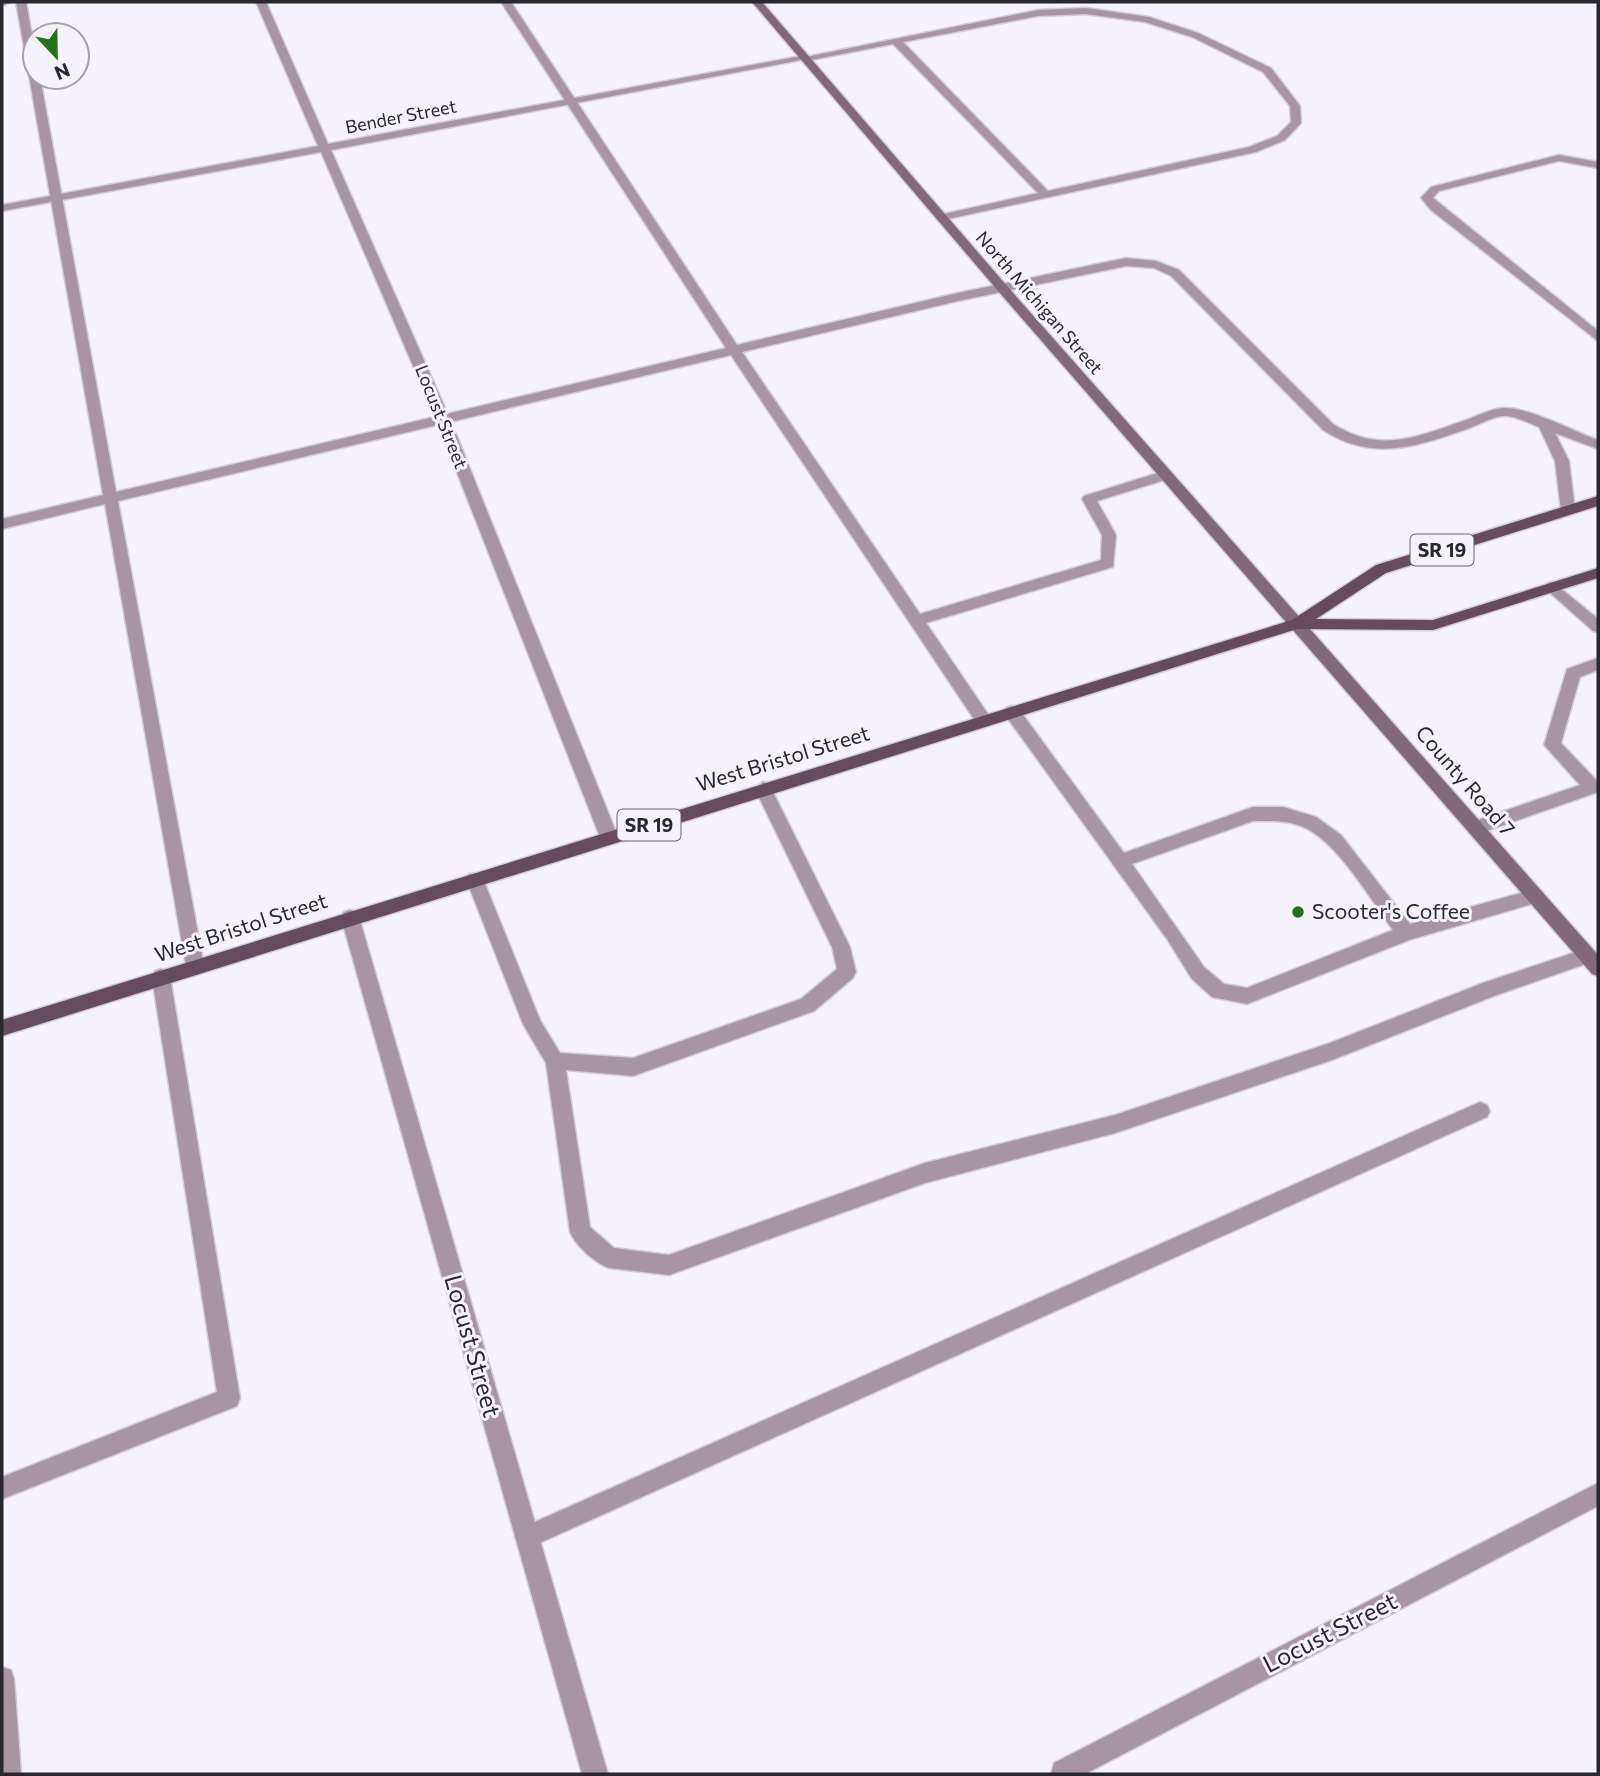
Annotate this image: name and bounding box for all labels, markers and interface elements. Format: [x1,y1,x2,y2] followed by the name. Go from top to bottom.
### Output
[21,21,91,91] north arrow
[52,59,73,86] text: N
[343,94,458,138] street label: Bender Street
[972,226,1108,378] street label: North Michigan Street
[411,362,473,472] street label: Locust Street
[1410,534,1474,566] road number: SR 19
[693,719,872,796] street label: West Bristol Street
[1411,720,1521,840] street label: County Road 7
[618,810,680,840] road number: SR 19
[151,887,330,966] street label: West Bristol Street
[1312,898,1470,923] place label: Scooter's Coffee
[1290,904,1306,920] marker: Scooter's Coffee
[439,1271,508,1420] street label: Locust Street
[1257,1585,1401,1678] street label: Locust Street

